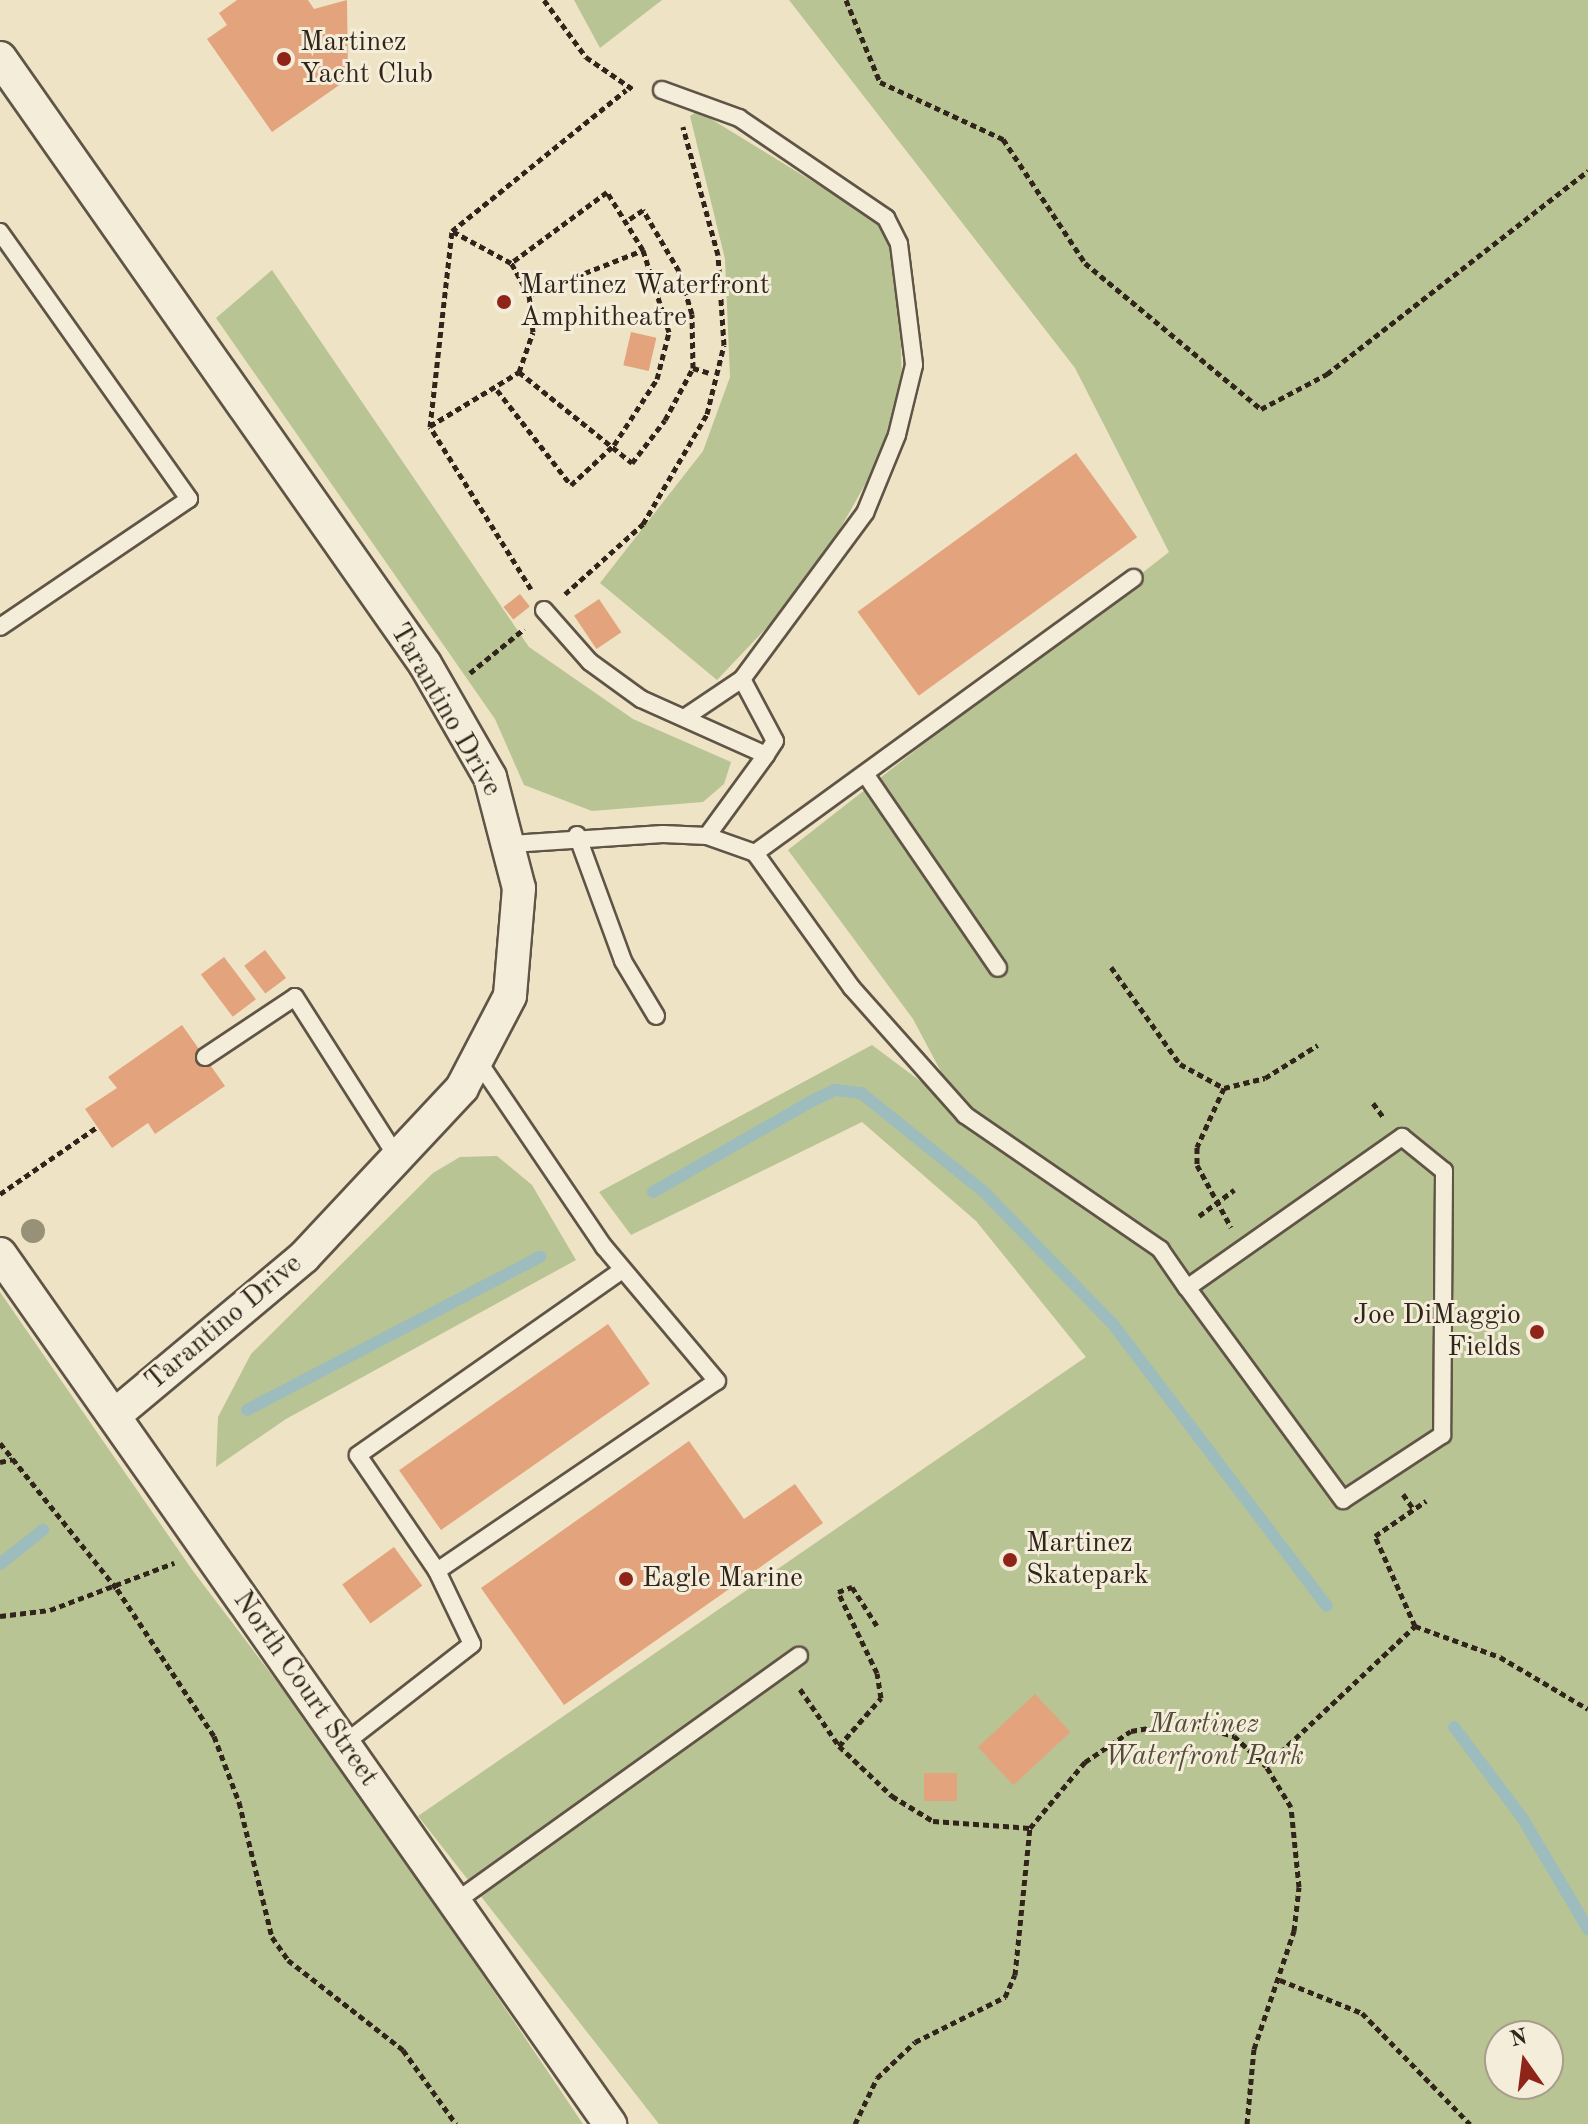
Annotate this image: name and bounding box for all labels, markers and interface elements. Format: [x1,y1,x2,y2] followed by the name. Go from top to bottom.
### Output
[300,26,433,92] place label: Martinez Yacht Club
[275,50,293,68] marker: Martinez Yacht Club
[520,269,769,335] place label: Martinez Waterfront Amphitheatre
[495,293,513,311] marker: Martinez Waterfront Amphitheatre
[382,617,508,803] street label: Tarantino Drive
[139,1248,309,1398] street label: Tarantino Drive
[1353,1299,1521,1365] place label: Joe DiMaggio Fields
[1528,1323,1546,1341] marker: Joe DiMaggio Fields
[1026,1527,1149,1593] place label: Martinez Skatepark
[1001,1551,1019,1569] marker: Martinez Skatepark
[642,1562,803,1596] place label: Eagle Marine
[617,1570,635,1588] marker: Eagle Marine
[225,1585,385,1793] street label: North Court Street
[1104,1708,1304,1774] park label: Martinez Waterfront Park
[1484,2020,1564,2100] north arrow
[1508,2026,1529,2051] text: N

